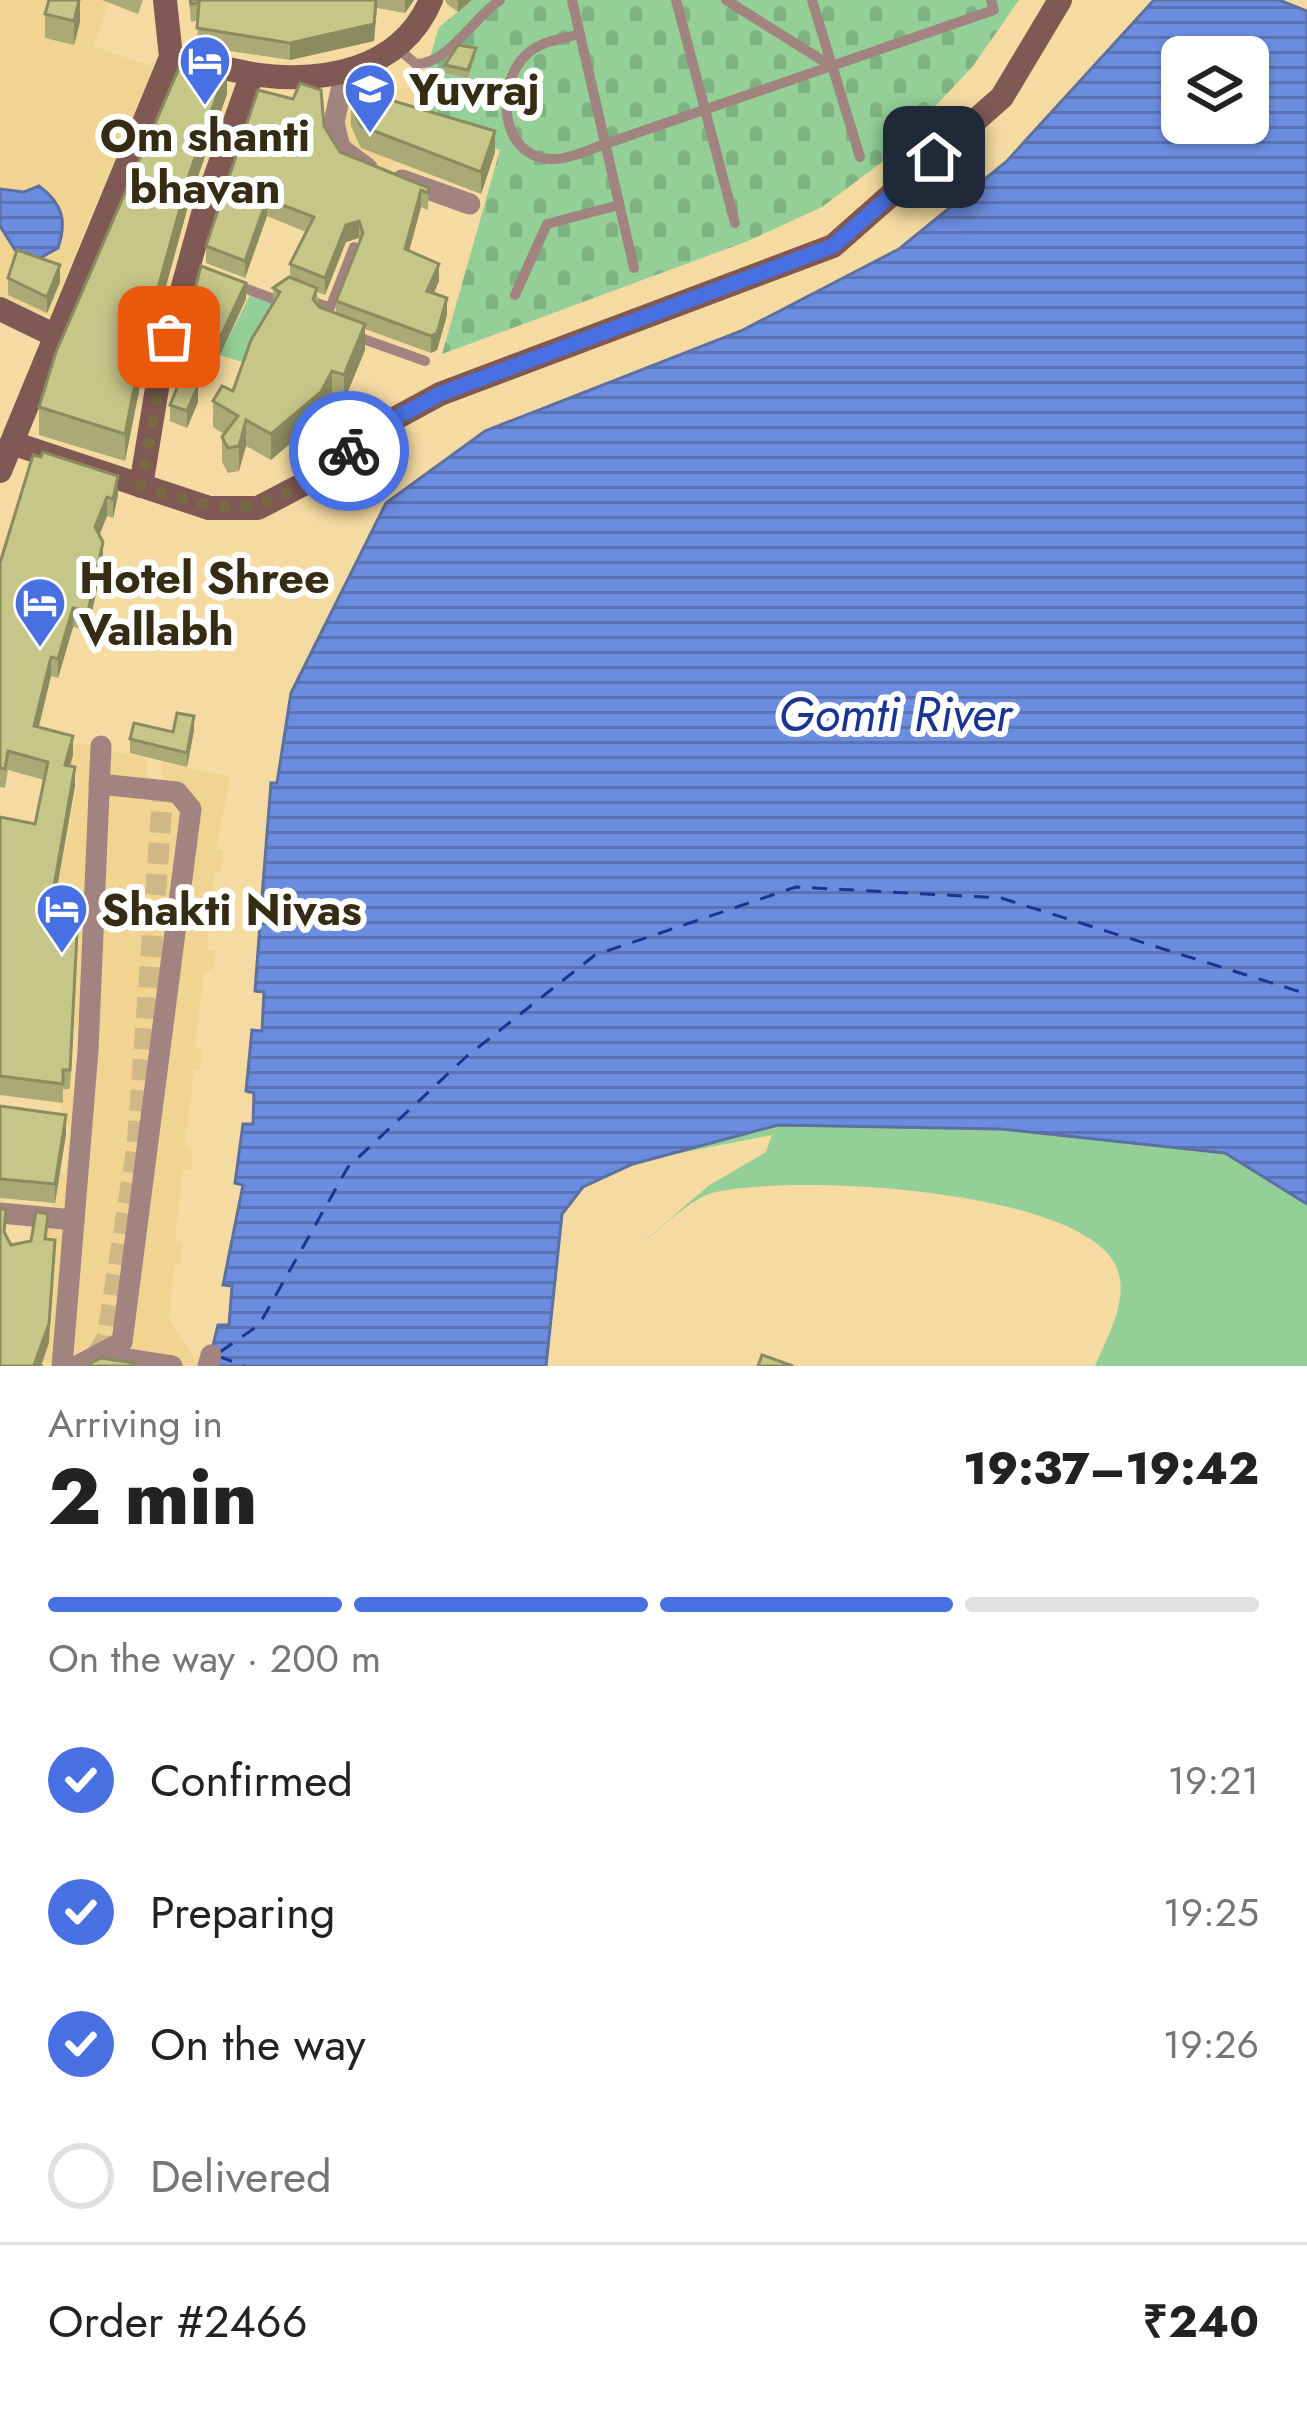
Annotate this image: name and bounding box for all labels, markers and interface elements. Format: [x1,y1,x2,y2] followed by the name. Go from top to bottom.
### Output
[177,33,233,107] hotel icon: Om shanti bhavan
[1161,36,1269,144] map controls
[1161,36,1269,144] button: layers
[408,57,540,122] place label: Yuvraj
[342,61,398,135] school or university icon: Yuvraj
[100,103,310,220] place label: Om shanti bhavan
[883,106,985,208] pin
[901,124,967,190] icon: home
[118,286,220,388] pin
[136,304,202,370] icon: bag
[289,391,409,511] courier
[316,418,382,484] icon: bike
[78,545,330,662] place label: Hotel Shree Vallabh
[12,575,68,649] hotel icon: Hotel Shree Vallabh
[778,680,1015,749] water label: Gomti River
[101,877,362,942] place label: Shakti Nivas
[34,881,90,955] hotel icon: Shakti Nivas
[48,1395,223,1452] text: Arriving in
[963,1436,1259,1501] text: 19:37–19:42
[48,1441,257,1553] text: 2 min
[48,1630,381,1687] text: On the way · 200 m
[48,1747,114,1813] icon: check
[150,1748,353,1813] text: Confirmed
[1168,1752,1259,1809] text: 19:21
[48,1879,114,1945] icon: check
[150,1880,335,1945] text: Preparing
[1163,1884,1259,1941] text: 19:25
[48,2011,114,2077] icon: check
[150,2012,366,2077] text: On the way
[1163,2016,1259,2073] text: 19:26
[150,2144,332,2209] text: Delivered
[48,2289,308,2354] text: Order #2466
[1143,2289,1259,2354] text: ₹240

